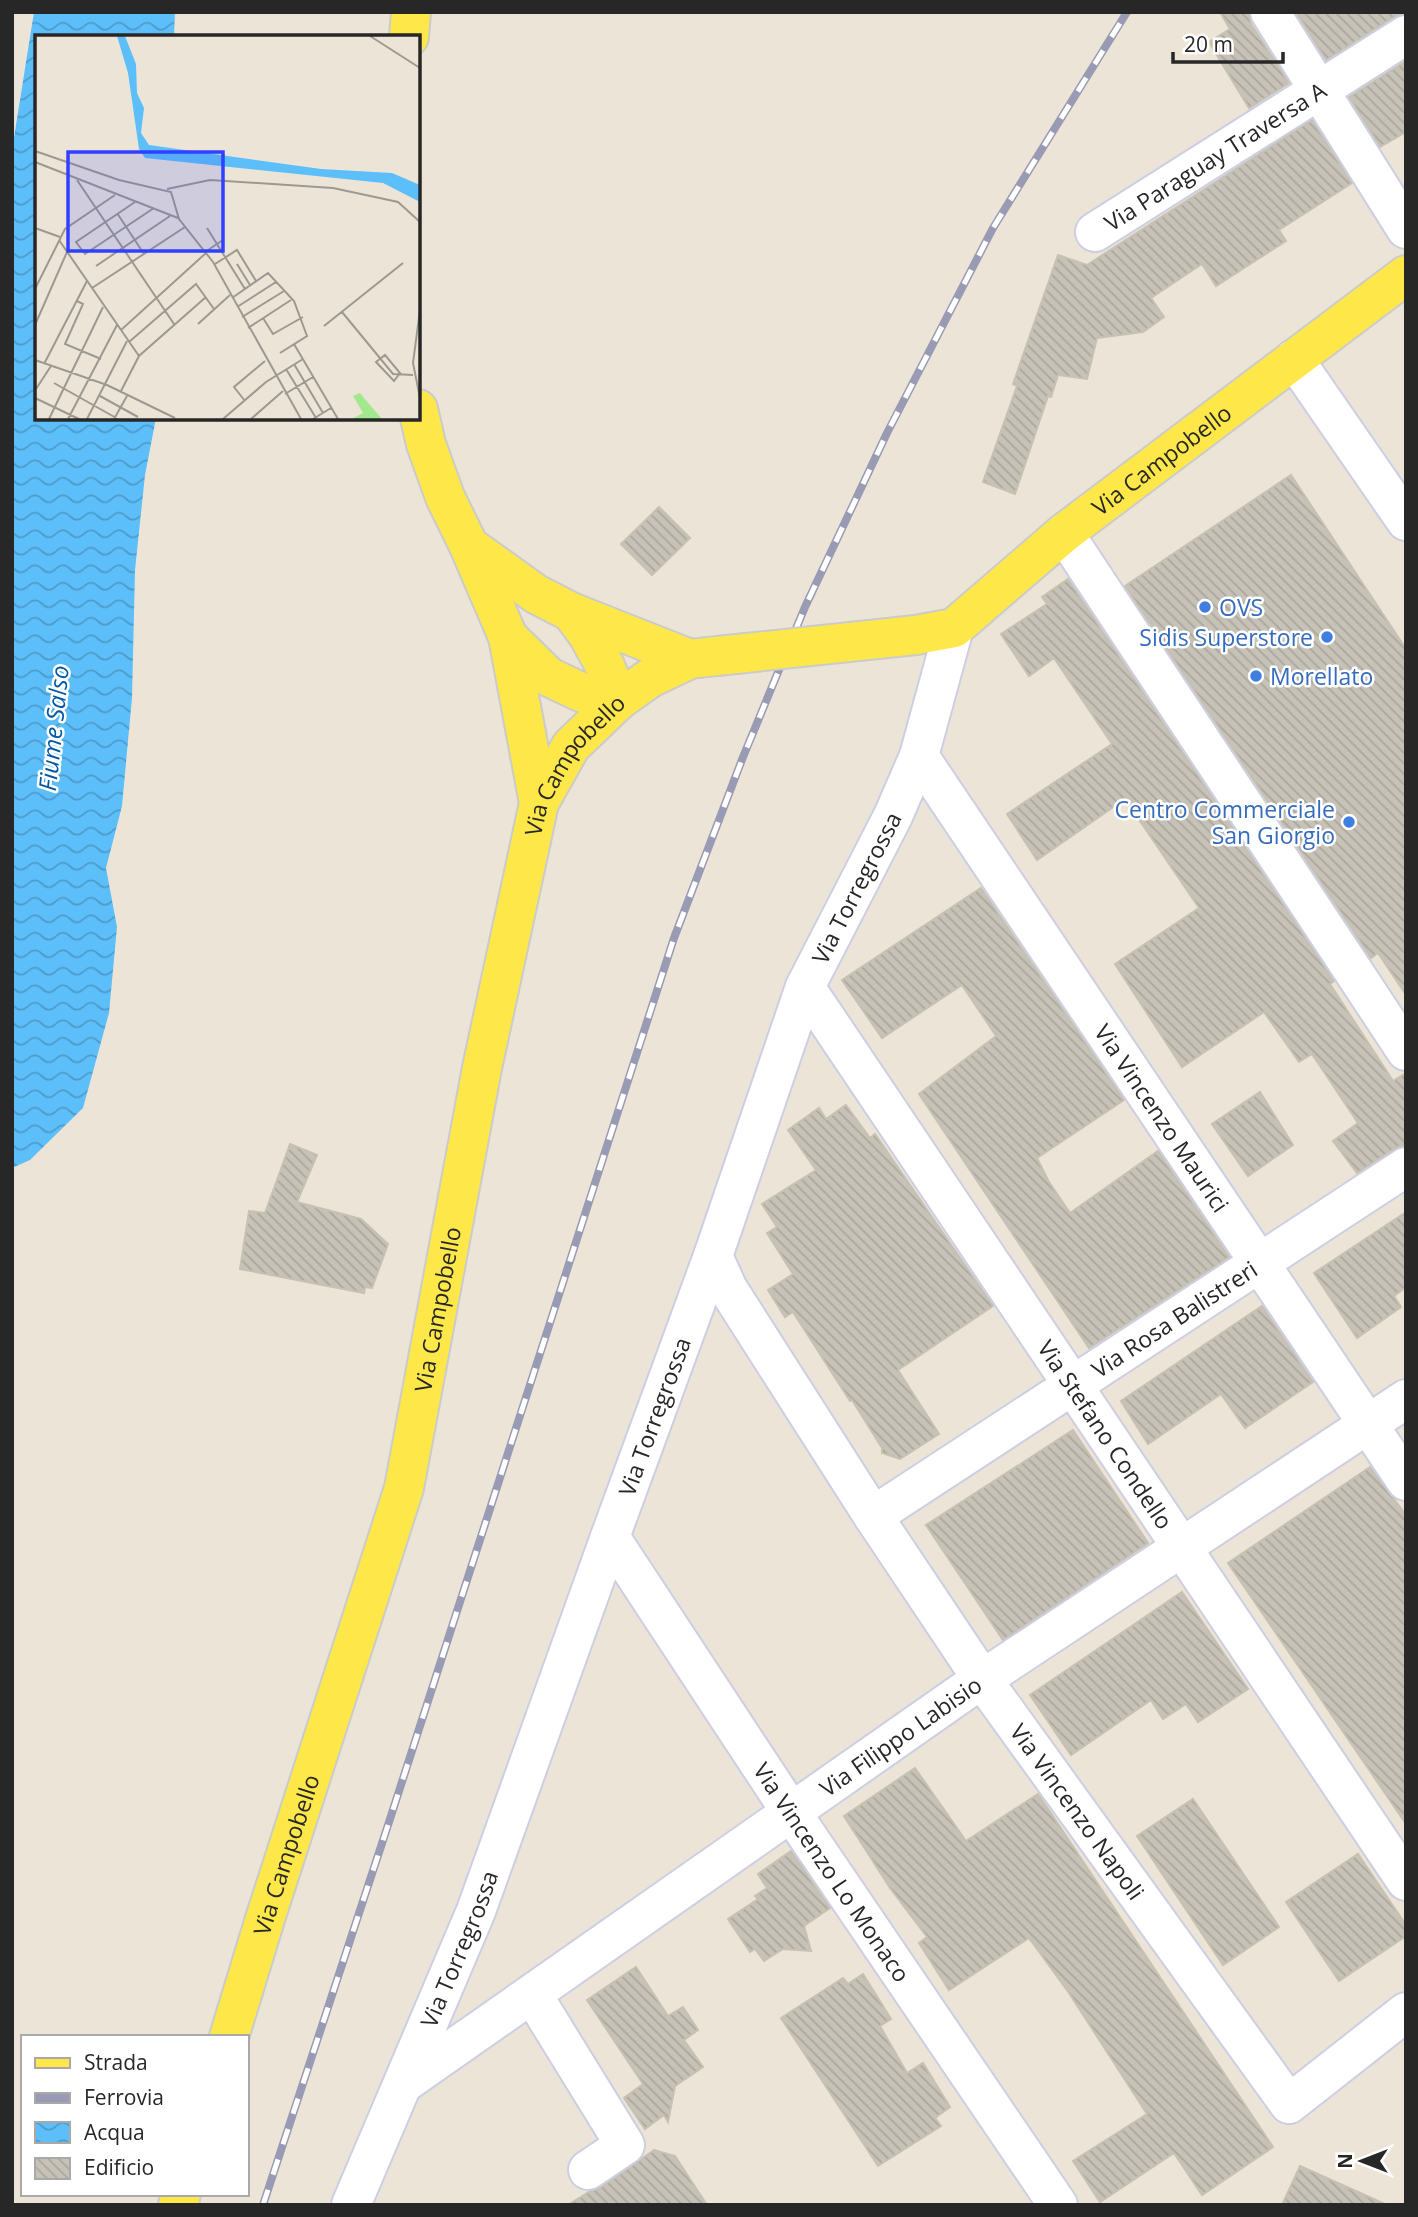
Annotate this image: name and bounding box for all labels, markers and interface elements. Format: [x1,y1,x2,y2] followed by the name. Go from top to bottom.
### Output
[1173,21,1283,65] scale bar
[1184,30,1233,58] text: 20 m
[35,35,420,420] inset map
[1098,73,1332,238] street label: Via Paraguay Traversa A
[1085,396,1238,523] street label: Via Campobello
[1219,591,1263,623] place label: OVS
[1197,599,1213,615] marker: OVS
[1139,621,1313,653] place label: Sidis Superstore
[1319,629,1335,645] marker: Sidis Superstore
[1270,660,1373,692] place label: Morellato
[30,664,76,792] water label: Fiume Salso
[1248,668,1264,684] marker: Morellato
[516,687,632,839] street label: Via Campobello
[1115,793,1335,851] place label: Centro Commerciale San Giorgio
[804,806,909,969] street label: Via Torregrossa
[1341,814,1357,830] marker: Centro Commerciale San Giorgio
[1087,1018,1237,1218] street label: Via Vincenzo Maurici
[406,1224,468,1394] street label: Via Campobello
[1085,1253,1263,1385] street label: Via Rosa Balistreri
[610,1333,698,1500] street label: Via Torregrossa
[1031,1334,1181,1535] street label: Via Stefano Condello
[813,1668,988,1804] street label: Via Filippo Labisio
[1003,1717,1152,1906] street label: Via Vincenzo Napoli
[747,1756,918,1988] street label: Via Vincenzo Lo Monaco
[245,1770,327,1939] street label: Via Campobello
[412,1866,505,2032] street label: Via Torregrossa
[21,2035,248,2196] legend
[84,2048,148,2076] text: Strada
[84,2083,164,2111] text: Ferrovia
[84,2118,145,2146] text: Acqua
[1327,2126,1397,2196] north arrow
[84,2153,154,2181] text: Edificio
[1332,2153,1358,2169] text: N

